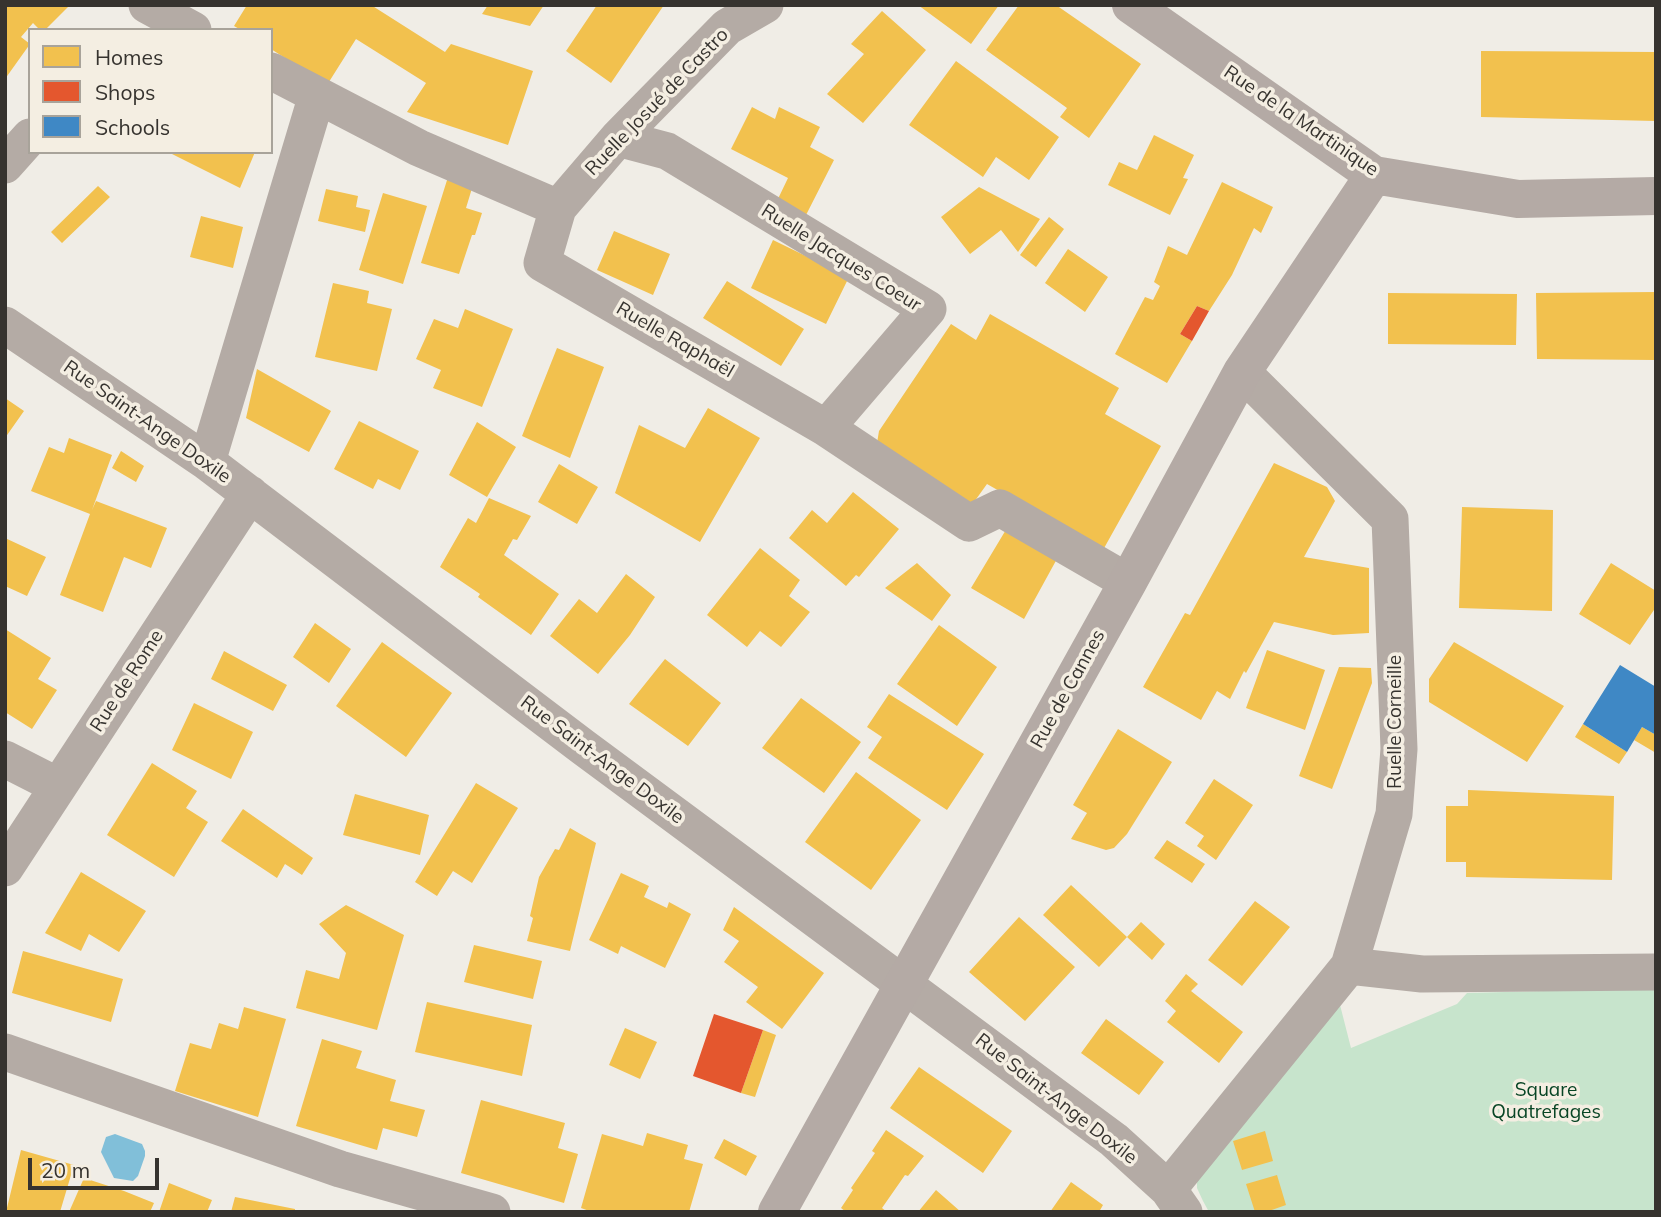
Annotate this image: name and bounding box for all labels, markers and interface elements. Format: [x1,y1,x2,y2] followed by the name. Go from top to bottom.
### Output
[581,24,733,180] street label: Ruelle Josué de Castro
[28,28,273,154] legend
[95,44,163,70] text: Homes
[1219,61,1383,181] street label: Rue de la Martinique
[95,79,155,105] text: Shops
[95,114,170,140] text: Schools
[757,200,925,316] street label: Ruelle Jacques Coeur
[612,297,738,383] street label: Ruelle Raphaël
[59,356,235,488] street label: Rue Saint-Ange Doxile
[86,626,168,736] street label: Rue de Rome
[1026,626,1110,752] street label: Rue de Cannes
[1384,655,1406,789] street label: Ruelle Corneille
[516,691,688,829] street label: Rue Saint-Ange Doxile
[971,1029,1141,1169] street label: Rue Saint-Ange Doxile
[1491,1079,1601,1123] park label: Square Quatrefages
[32,1144,163,1188] scale bar
[41,1157,90,1183] text: 20 m

